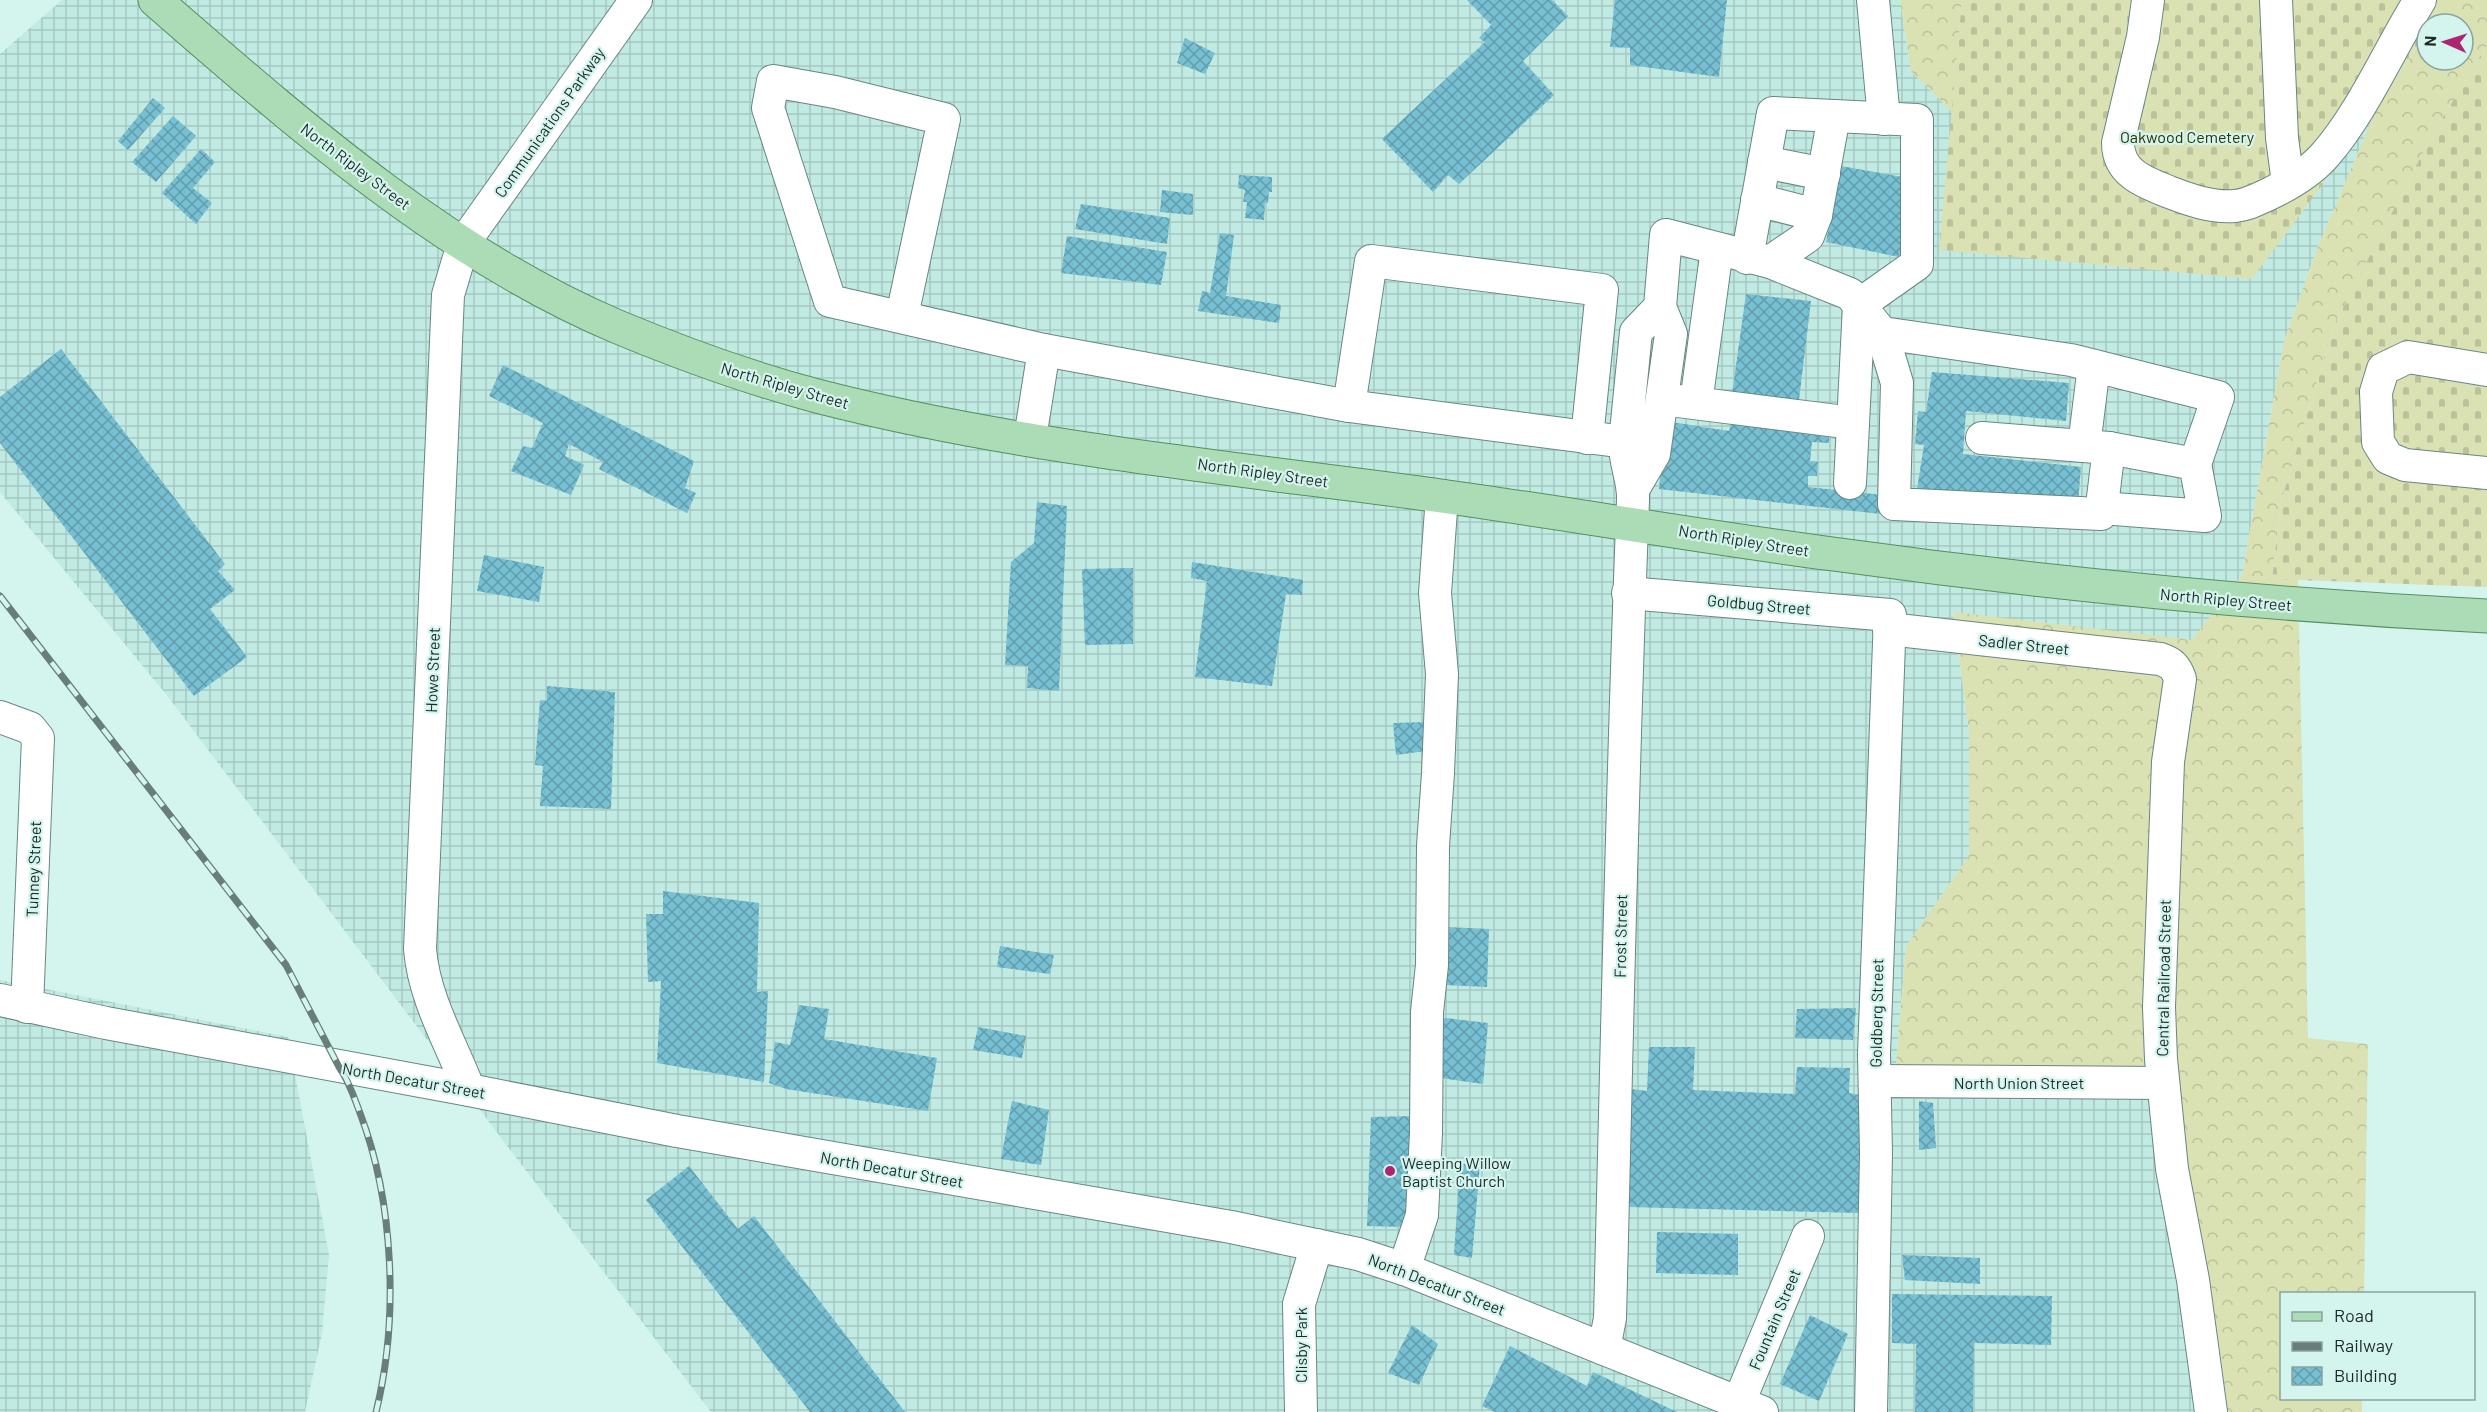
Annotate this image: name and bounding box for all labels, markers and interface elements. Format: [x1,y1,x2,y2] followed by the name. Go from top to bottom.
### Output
[2415,12,2475,72] north arrow
[2420,35,2439,47] text: N
[490,43,608,201] street label: Communications Parkway
[297,119,415,213] street label: North Ripley Street
[2120,127,2255,146] park label: Oakwood Cemetery
[719,358,851,412] street label: North Ripley Street
[1196,453,1330,491] street label: North Ripley Street
[1677,520,1811,560] street label: North Ripley Street
[2159,584,2293,614] street label: North Ripley Street
[1707,590,1811,618] street label: Goldbug Street
[421,627,443,713] street label: Howe Street
[1978,630,2070,658] street label: Sadler Street
[22,820,44,918] street label: Tunney Street
[1610,894,1630,978] street label: Frost Street
[2152,899,2174,1057] street label: Central Railroad Street
[1866,958,1886,1068] street label: Goldberg Street
[341,1058,487,1102] street label: North Decatur Street
[1954,1073,2084,1092] street label: North Union Street
[819,1147,965,1191] street label: North Decatur Street
[1402,1153,1512,1190] place label: Weeping Willow Baptist Church
[1383,1164,1397,1178] marker: Weeping Willow Baptist Church
[1366,1249,1508,1319] street label: North Decatur Street
[1744,1266,1804,1372] street label: Fountain Street
[2280,1292,2475,1400] legend
[2334,1304,2374,1326] text: Road
[1291,1307,1310,1383] street label: Clisby Park
[2334,1334,2393,1356] text: Railway
[2334,1364,2397,1386] text: Building

